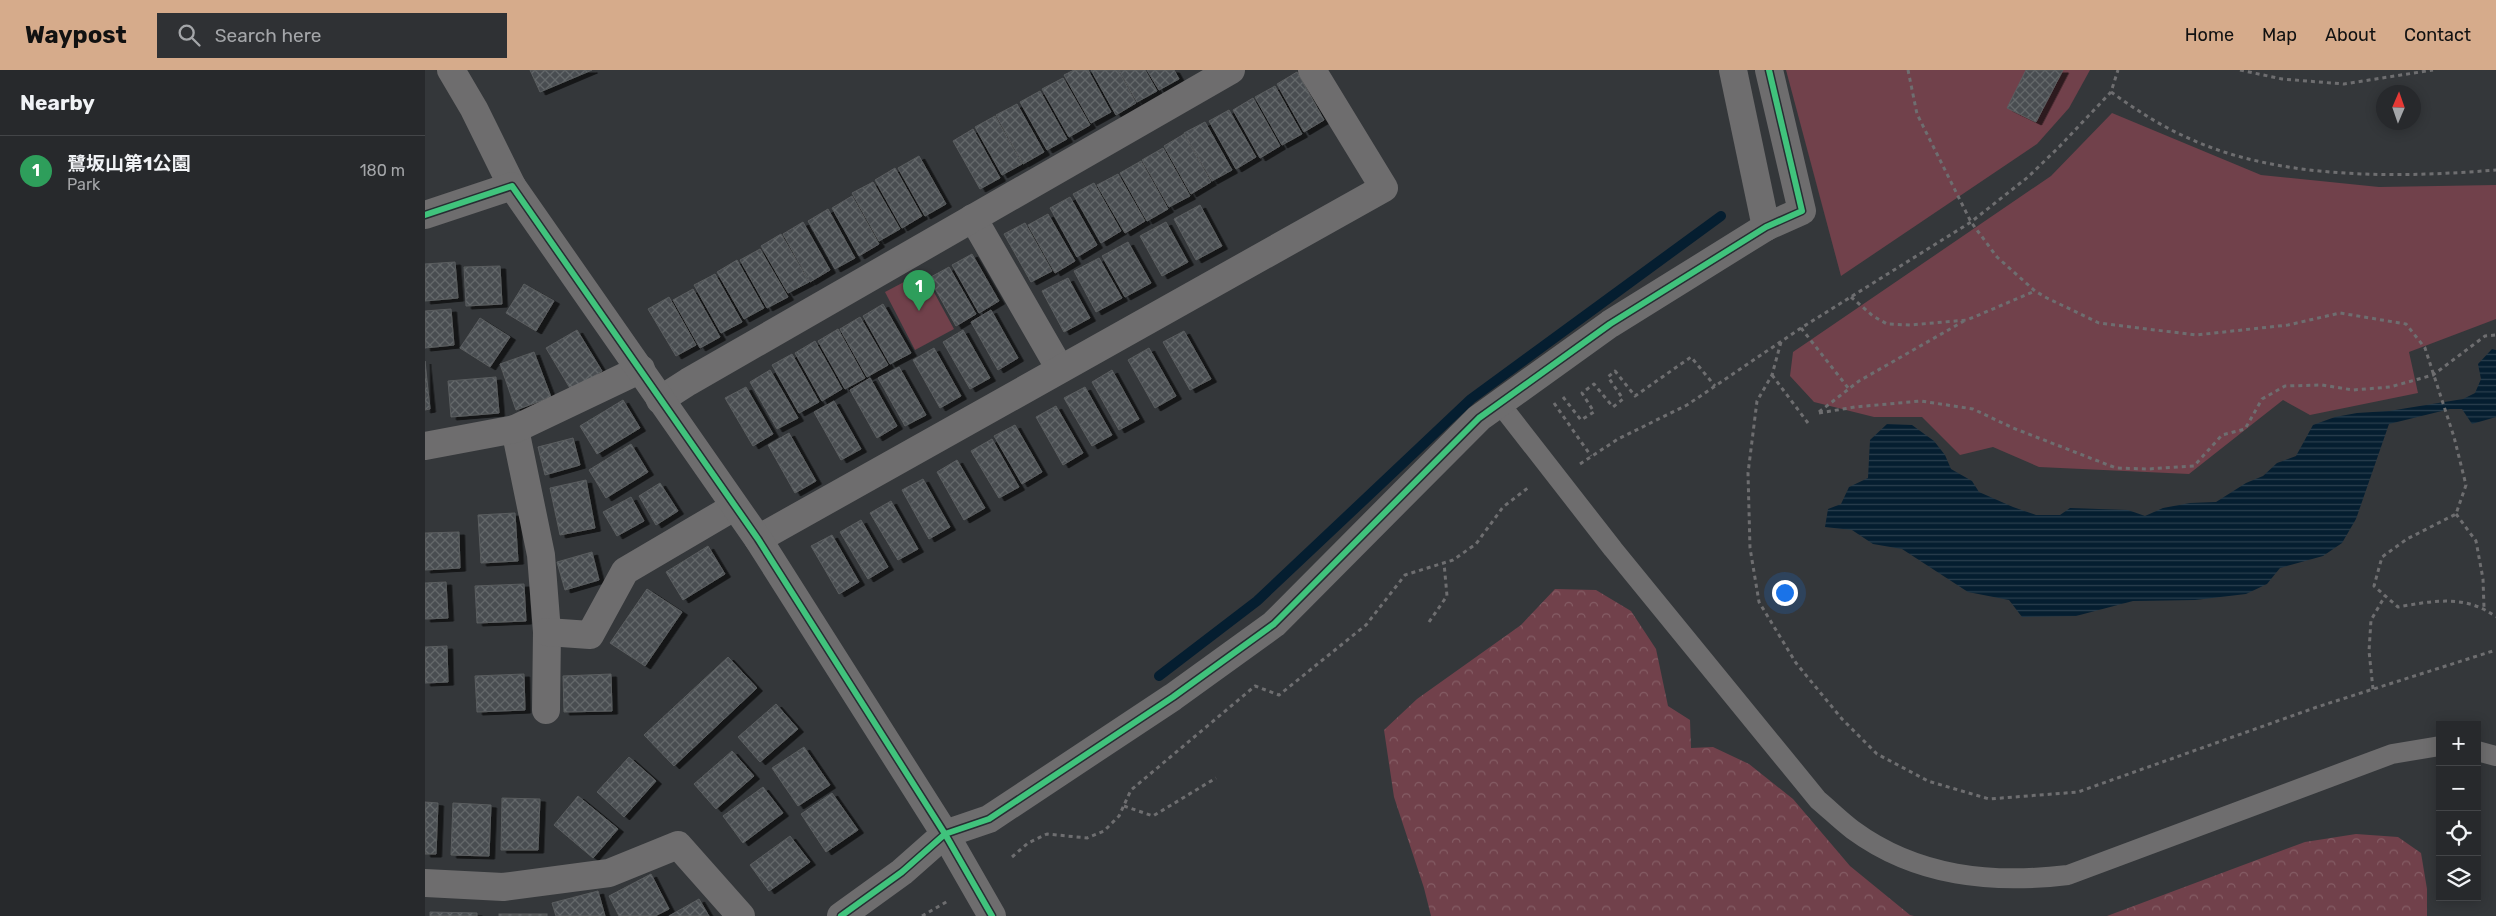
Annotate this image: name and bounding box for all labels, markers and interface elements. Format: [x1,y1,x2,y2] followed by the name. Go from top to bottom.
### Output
[157,13,507,58] search box
[25,21,127,49] text: Waypost
[175,21,203,49] icon: search
[215,24,321,47] text: Search here
[2185,24,2234,46] text: Home
[2262,24,2297,46] text: Map
[2325,24,2376,46] text: About
[2404,24,2471,46] text: Contact
[2376,85,2421,130] north arrow
[20,90,95,115] text: Nearby
[67,152,190,175] text: 鷺坂山第1公園
[32,161,40,180] text: 1
[360,161,405,180] text: 180 m
[67,175,100,194] text: Park
[903,270,935,311] pin: 1
[1772,580,1798,606] your location
[2436,721,2481,901] map controls
[2436,721,2481,766] button: +
[2436,766,2481,811] button: −
[2436,811,2481,856] button: locate
[2436,856,2481,901] button: layers

